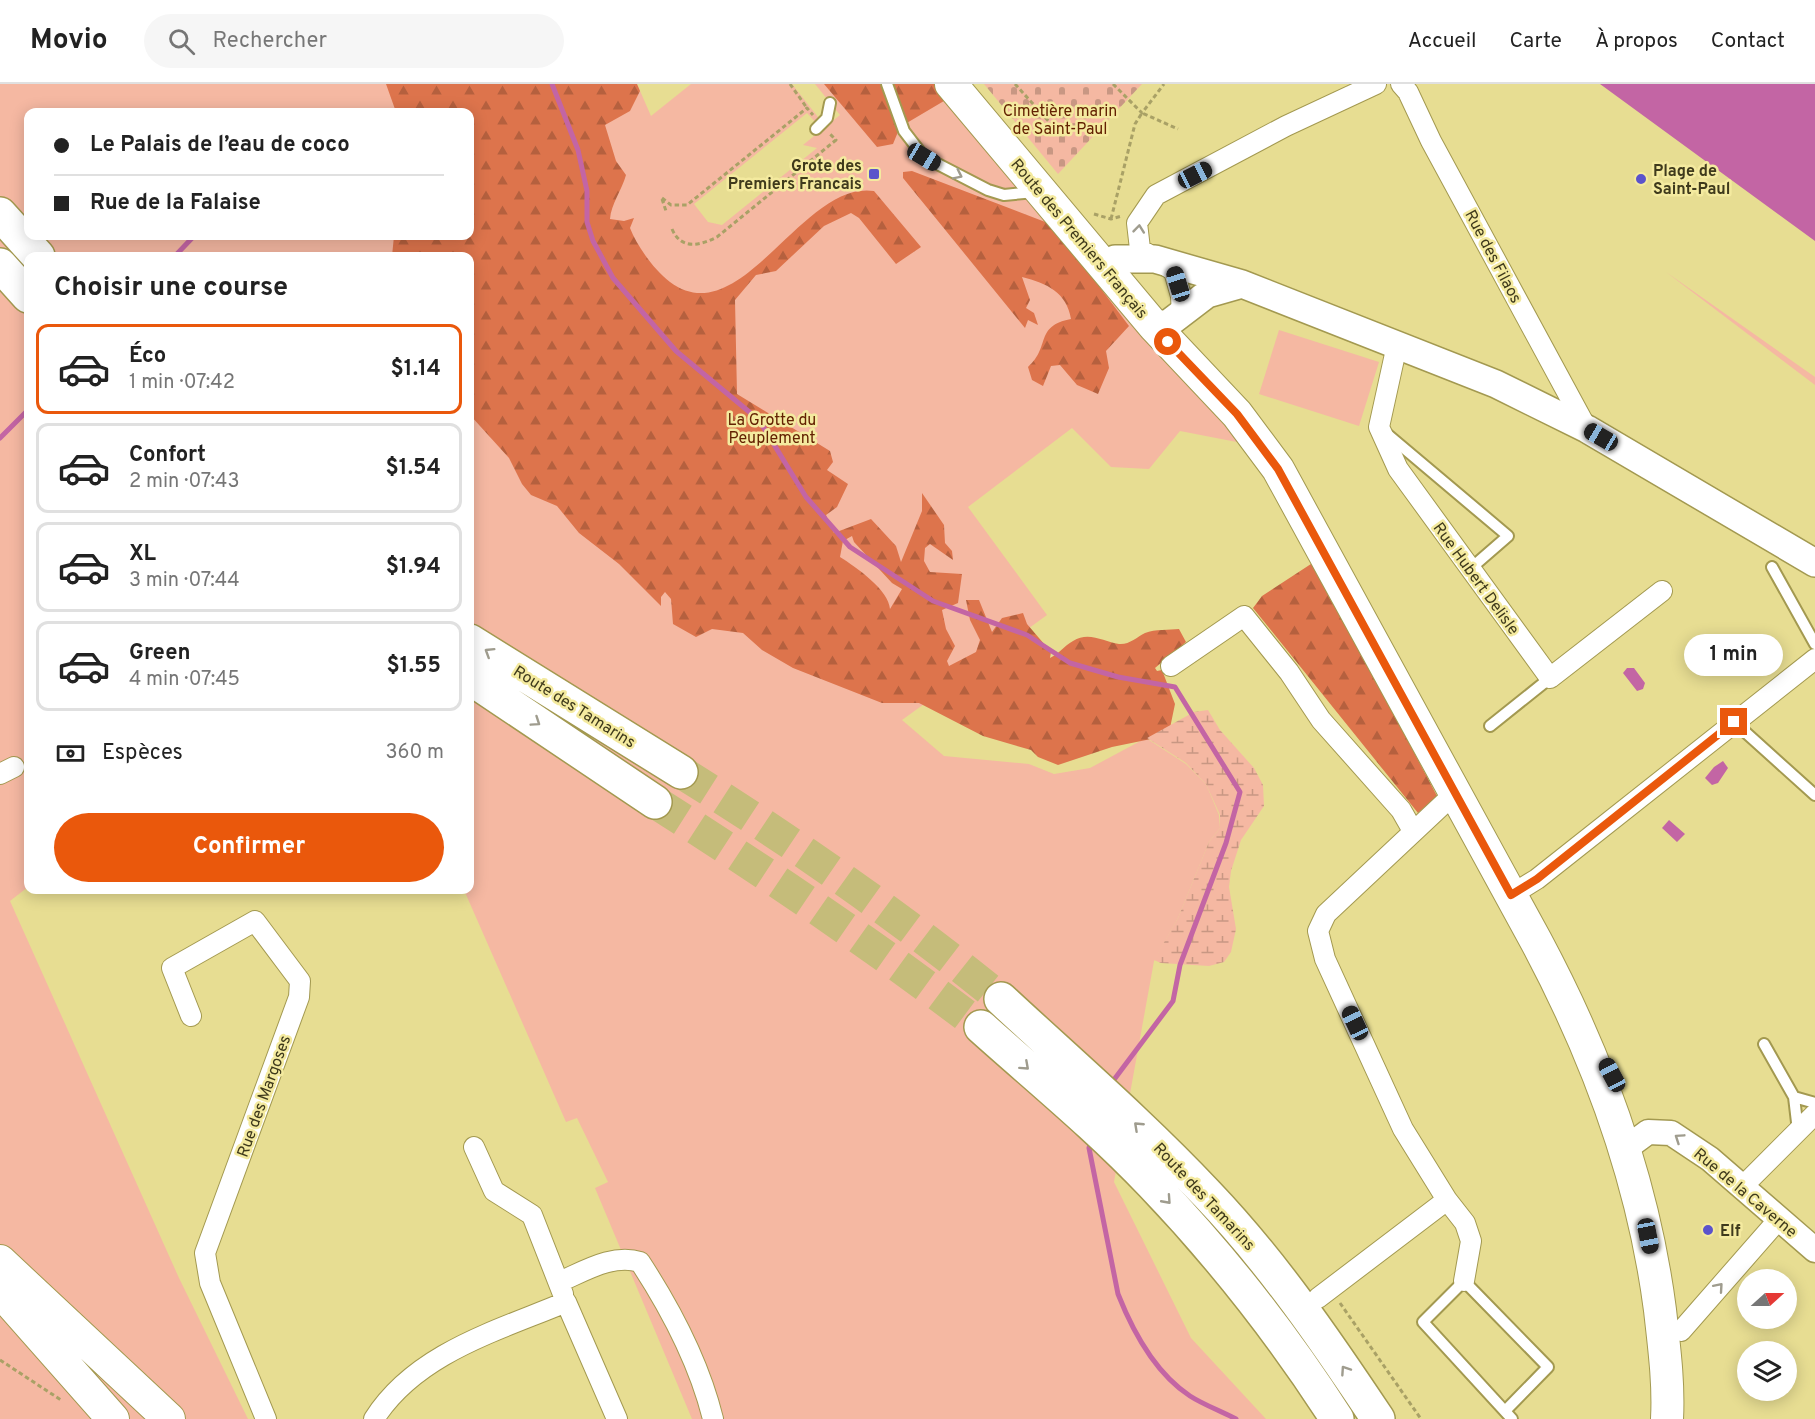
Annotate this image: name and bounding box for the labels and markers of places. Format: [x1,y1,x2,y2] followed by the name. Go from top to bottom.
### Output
[728,157,862,195] place label: Grote des Premiers Francais
[1653,162,1730,200] place label: Plage de Saint-Paul
[867,167,881,181] marker: Grote des Premiers Francais
[1634,172,1648,186] marker: Plage de Saint-Paul
[1720,1222,1741,1242] place label: Elf
[1701,1223,1715,1237] marker: Elf

